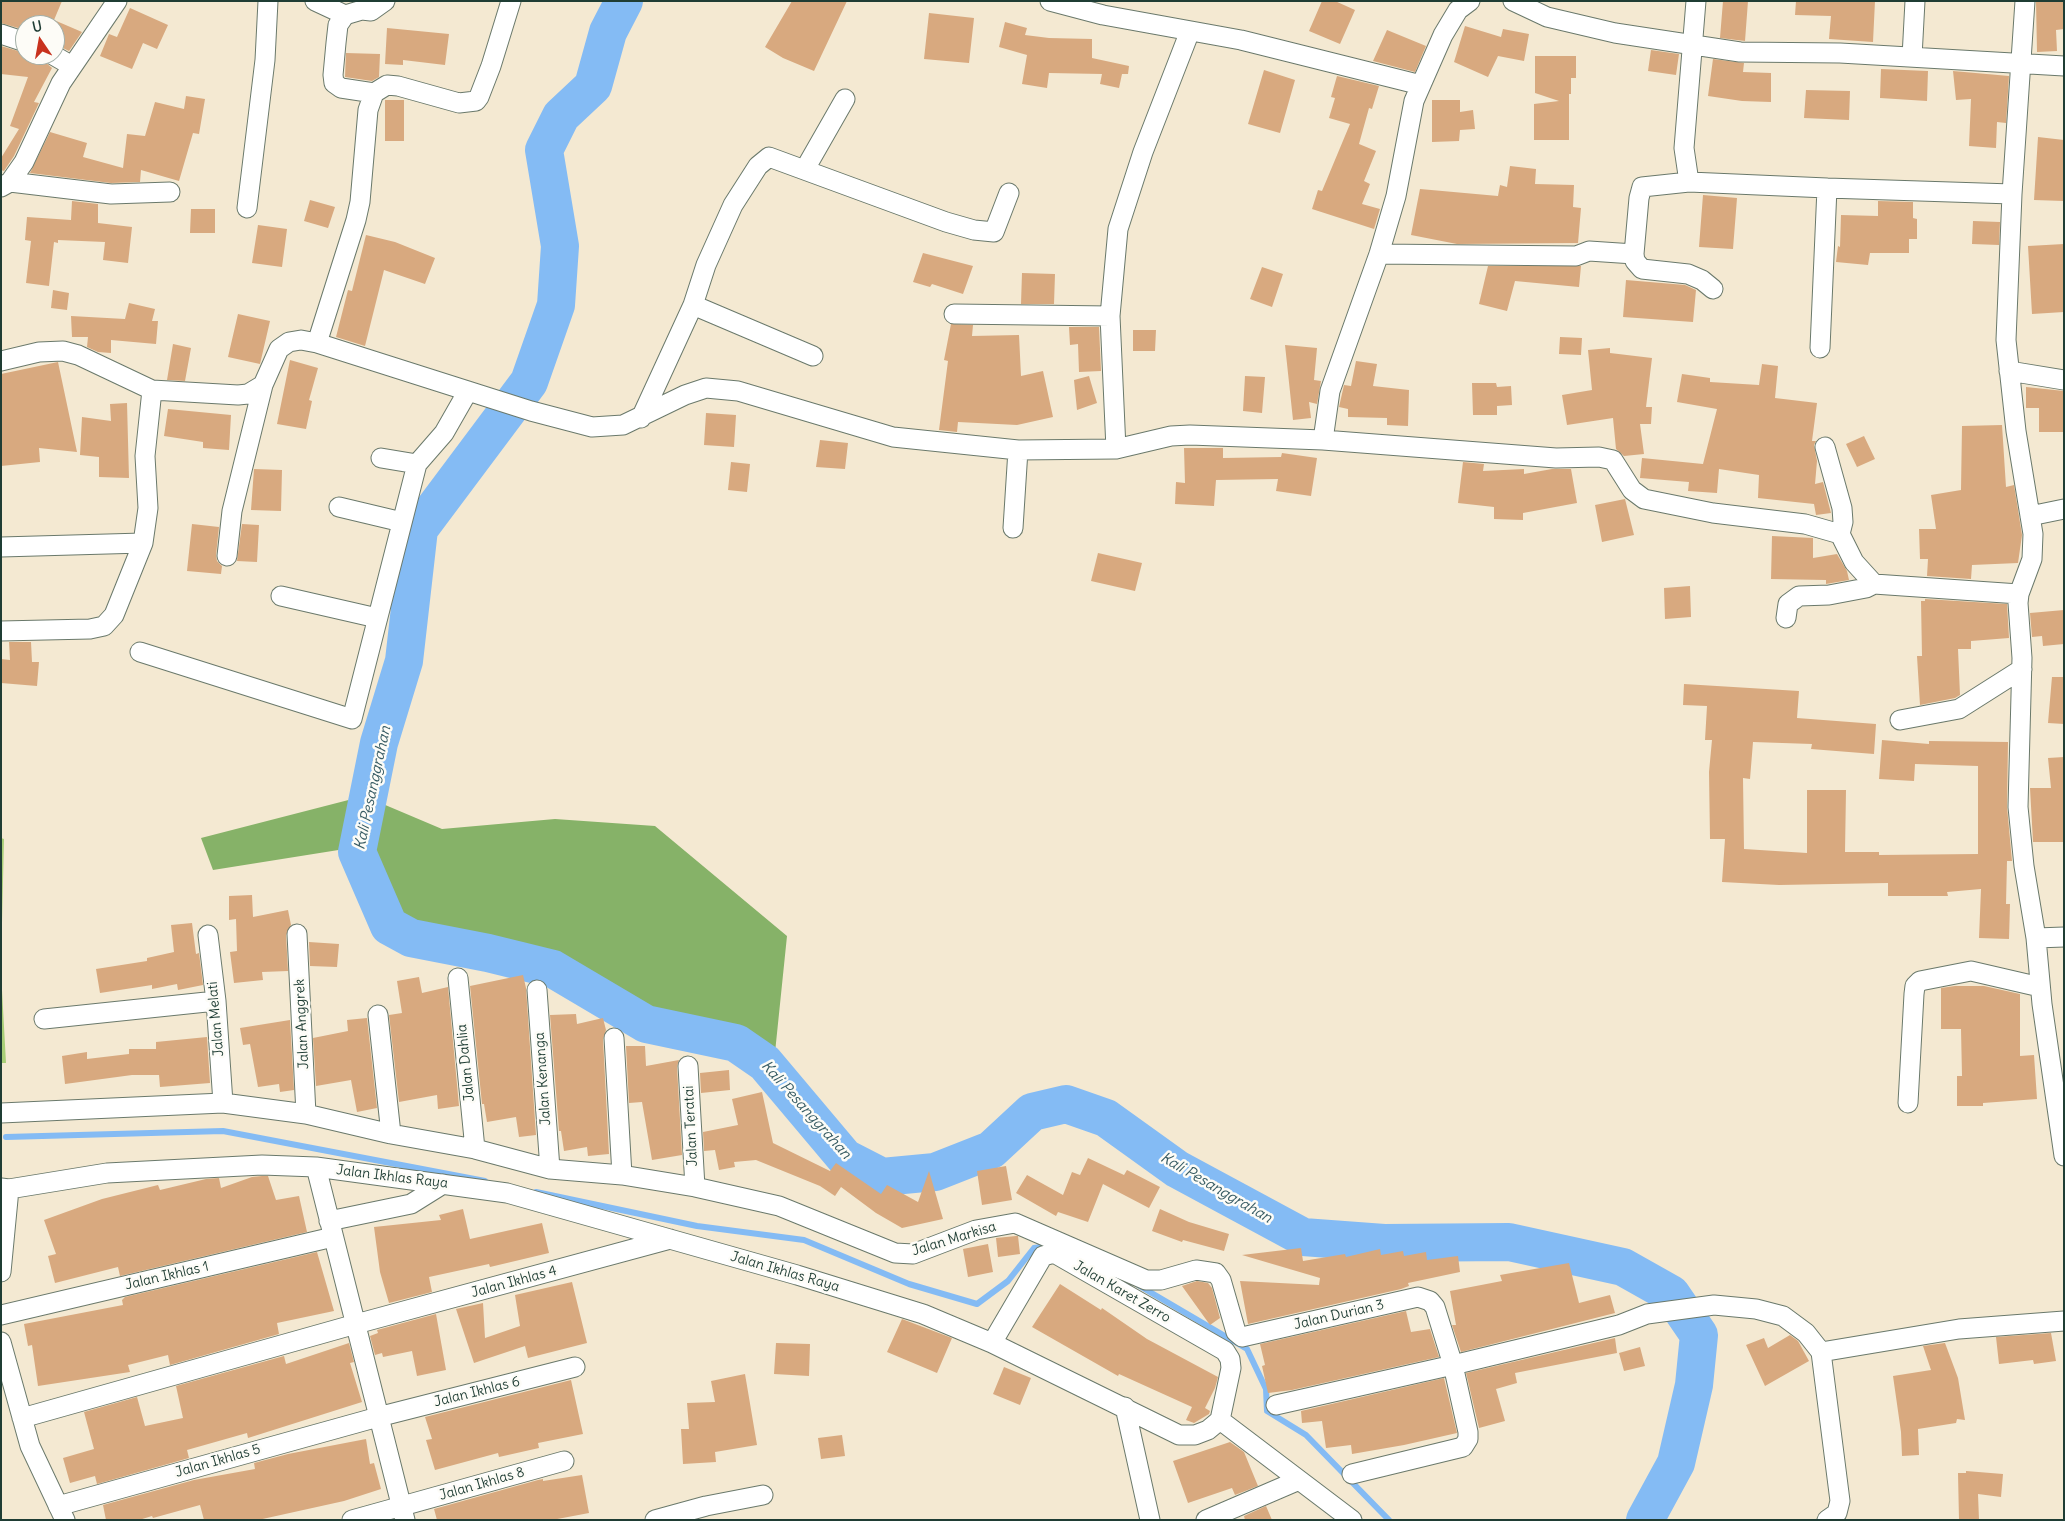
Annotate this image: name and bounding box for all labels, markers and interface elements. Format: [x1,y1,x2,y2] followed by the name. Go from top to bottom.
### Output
[15,15,65,65] north arrow
[31,17,44,36] text: U
[351,725,395,851] water label: Kali Pesanggrahan
[291,978,313,1070] street label: Jalan Anggrek
[204,981,228,1057] street label: Jalan Melati
[454,1023,478,1103] street label: Jalan Dahlia
[531,1032,555,1126] street label: Jalan Kenanga
[757,1057,855,1163] water label: Kali Pesanggrahan
[680,1085,702,1167] street label: Jalan Teratai
[1157,1149,1275,1227] water label: Kali Pesanggrahan
[335,1162,449,1192] street label: Jalan Ikhlas Raya
[910,1218,998,1260] street label: Jalan Markisa
[729,1248,841,1296] street label: Jalan Ikhlas Raya
[1071,1257,1173,1327] street label: Jalan Karet Zerro
[124,1258,210,1294] street label: Jalan Ikhlas 1
[469,1263,559,1301] street label: Jalan Ikhlas 4
[1292,1296,1386,1334] street label: Jalan Durian 3
[432,1373,522,1411] street label: Jalan Ikhlas 6
[173,1441,263,1481] street label: Jalan Ikhlas 5
[437,1464,527,1504] street label: Jalan Ikhlas 8

